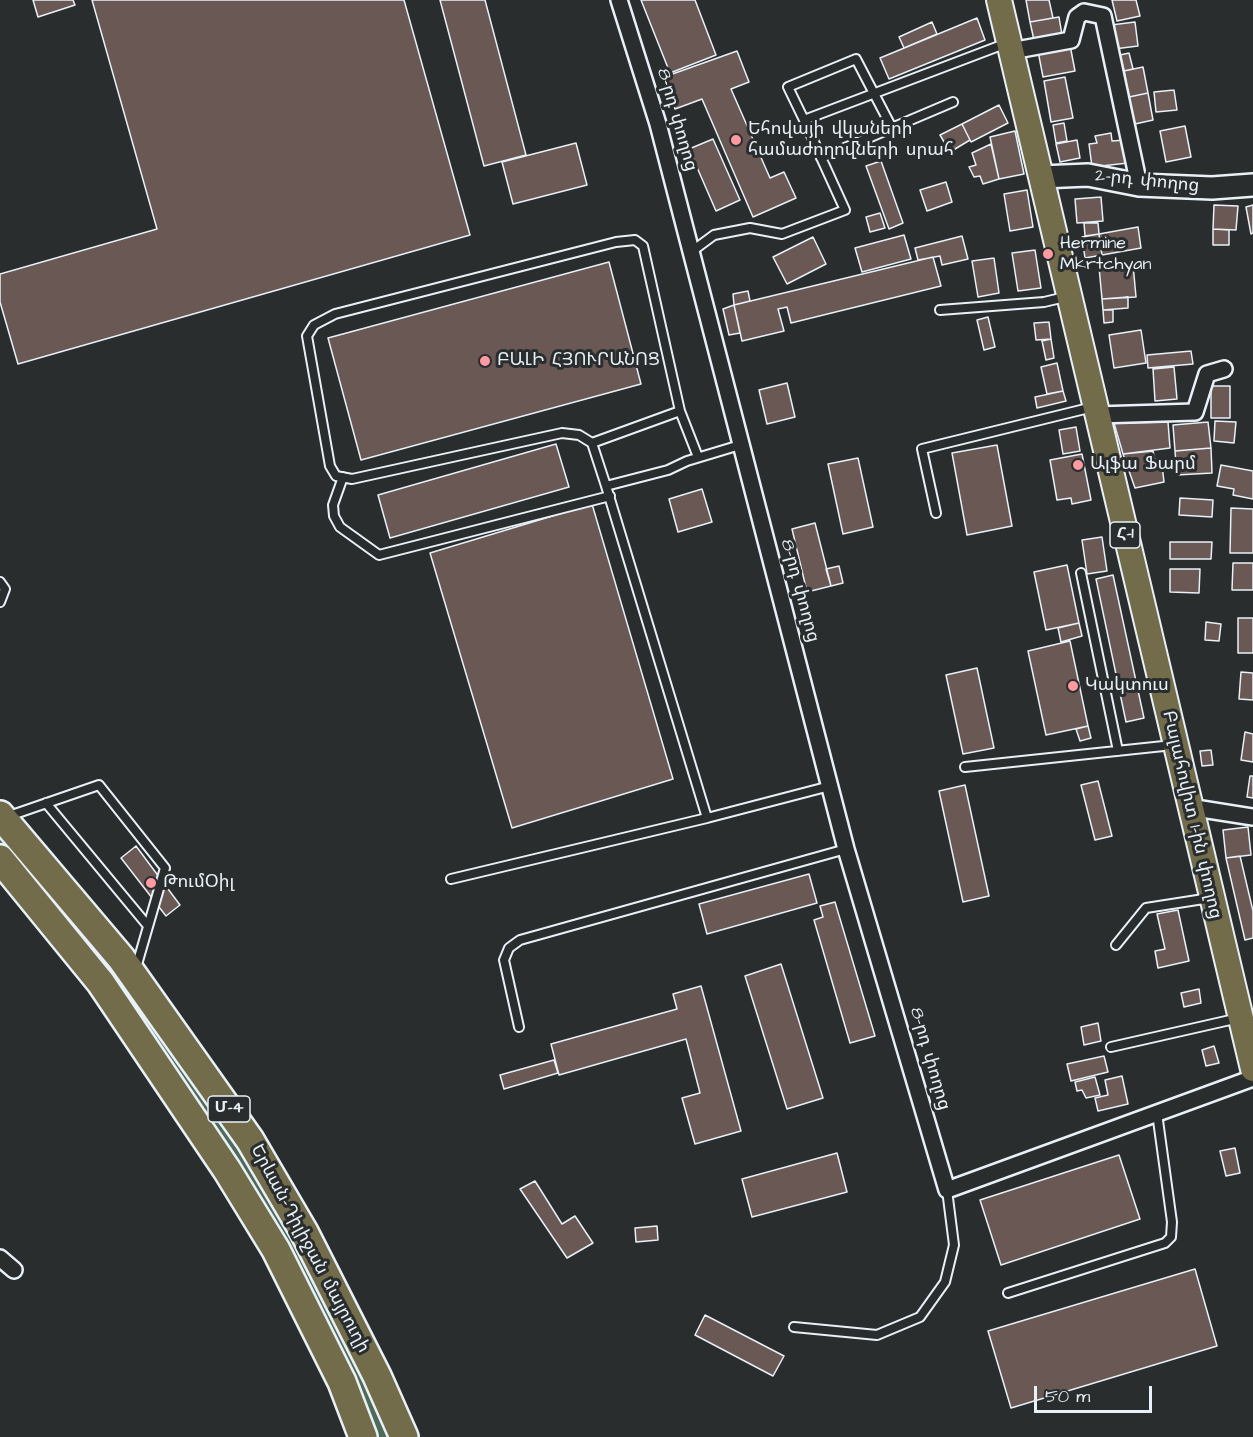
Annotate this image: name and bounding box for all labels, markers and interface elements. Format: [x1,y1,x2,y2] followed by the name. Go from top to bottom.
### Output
[651,66,701,174] street label: 8-րդ փողոց
[748,119,954,162] place label: Եհովայի վկաների համաժողովների սրահ
[729,133,743,147] marker: Եհովայի վկաների համաժողովների սրահ
[1094,166,1200,198] street label: 2-րդ փողոց
[1060,233,1151,276] place label: Hermine Mkrtchyan
[1041,247,1055,261] marker: Hermine Mkrtchyan
[497,350,660,372] place label: ԲԱԼԻ ՀՅՈՒՐԱՆՈՑ
[478,354,492,368] marker: ԲԱԼԻ ՀՅՈՒՐԱՆՈՑ
[1090,454,1196,476] place label: Ալֆա Ֆարմ
[1071,458,1085,472] marker: Ալֆա Ֆարմ
[1110,522,1140,548] road number: Հ-1
[775,537,823,645] street label: 8-րդ փողոց
[1085,675,1169,697] place label: Կակտուս
[1066,679,1080,693] marker: Կակտուս
[1156,709,1226,921] street label: Բալահովիտ 1-ին փողոց
[163,872,234,894] place label: ԹումՕիլ
[144,876,158,890] marker: ԹումՕիլ
[904,1005,954,1113] street label: 8-րդ փողոց
[208,1096,250,1122] road number: Մ-4
[245,1141,373,1357] street label: Երևան-Դիլիջան մայրուղի
[1037,1374,1156,1412] scale bar
[1045,1384,1090,1409] text: 50 m

